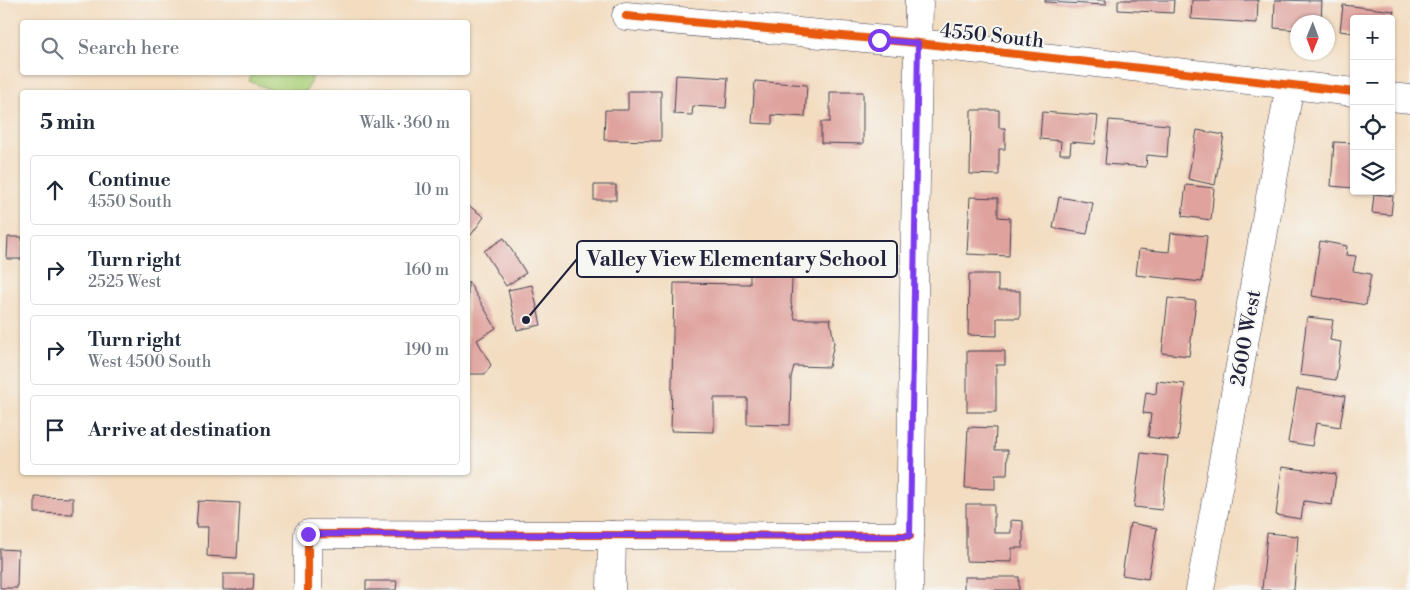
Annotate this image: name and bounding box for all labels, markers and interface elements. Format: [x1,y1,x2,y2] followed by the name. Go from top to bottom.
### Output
[1290,15,1335,60] north arrow
[1350,15,1395,195] map controls
[1350,15,1395,60] button: +
[938,19,1045,54] street label: 4550 South
[20,20,470,75] search box
[868,29,891,52] route start
[38,34,66,62] icon: search
[78,36,179,60] text: Search here
[1350,60,1395,105] button: −
[1350,105,1395,150] button: locate
[40,110,95,136] text: 5 min
[360,113,450,133] text: Walk · 360 m
[1350,150,1395,195] button: layers
[88,168,171,192] text: Continue
[41,176,69,204] icon: ahead
[415,180,449,200] text: 10 m
[88,192,172,212] text: 4550 South
[577,241,897,277] callout: Valley View Elementary School
[586,247,887,273] text: Valley View Elementary School
[88,248,181,272] text: Turn right
[41,256,69,284] icon: right
[405,260,449,280] text: 160 m
[88,272,162,292] text: 2525 West
[1226,288,1267,388] street label: 2600 West
[88,328,181,352] text: Turn right
[41,336,69,364] icon: right
[405,340,449,360] text: 190 m
[88,352,211,372] text: West 4500 South
[41,416,69,444] icon: arrive
[88,418,271,442] text: Arrive at destination
[297,523,320,546] route end

